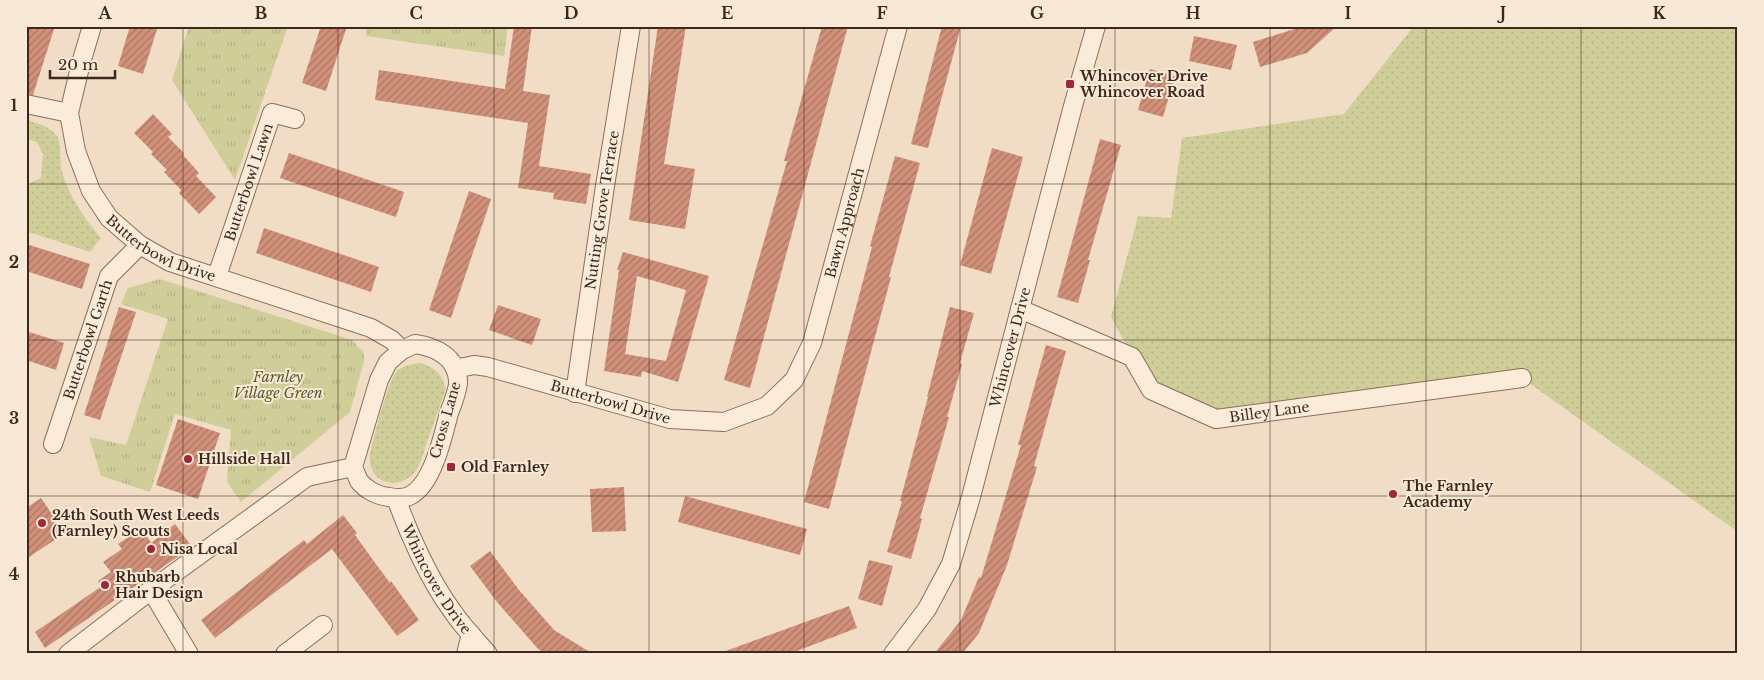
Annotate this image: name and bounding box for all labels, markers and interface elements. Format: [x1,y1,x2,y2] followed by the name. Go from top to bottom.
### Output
[98,3,113,23] text: A
[255,3,268,23] text: B
[409,3,423,23] text: C
[564,3,578,23] text: D
[721,3,733,23] text: E
[876,3,888,23] text: F
[1030,3,1044,23] text: G
[1185,3,1201,23] text: H
[1345,3,1352,23] text: I
[1497,3,1506,23] text: J
[1652,3,1666,23] text: K
[50,48,115,80] scale bar
[58,55,98,74] text: 20 m
[1079,67,1208,101] place label: Whincover Drive Whincover Road
[1064,78,1076,90] marker: Whincover Drive Whincover Road
[11,95,18,115] text: 1
[220,121,277,243] street label: Butterbowl Lawn
[581,129,623,291] street label: Nutting Grove Terrace
[821,165,868,280] street label: Bawn Approach
[102,211,218,285] street label: Butterbowl Drive
[9,252,19,272] text: 2
[59,277,116,402] street label: Butterbowl Garth
[985,285,1034,411] street label: Whincover Drive
[234,368,323,402] park label: Farnley Village Green
[548,376,673,428] street label: Butterbowl Drive
[425,379,465,461] street label: Cross Lane
[1228,398,1311,426] street label: Billey Lane
[9,408,19,428] text: 3
[198,450,291,468] place label: Hillside Hall
[182,453,194,465] marker: Hillside Hall
[461,458,550,476] place label: Old Farnley
[445,461,457,473] marker: Old Farnley
[1402,477,1494,511] place label: The Farnley Academy
[1387,488,1399,500] marker: The Farnley Academy
[52,506,220,540] place label: 24th South West Leeds (Farnley) Scouts
[36,517,48,529] marker: 24th South West Leeds (Farnley) Scouts
[398,521,475,638] street label: Whincover Drive
[161,540,238,558] place label: Nisa Local
[145,543,157,555] marker: Nisa Local
[9,564,19,584] text: 4
[115,568,203,602] place label: Rhubarb Hair Design
[99,579,111,591] marker: Rhubarb Hair Design

